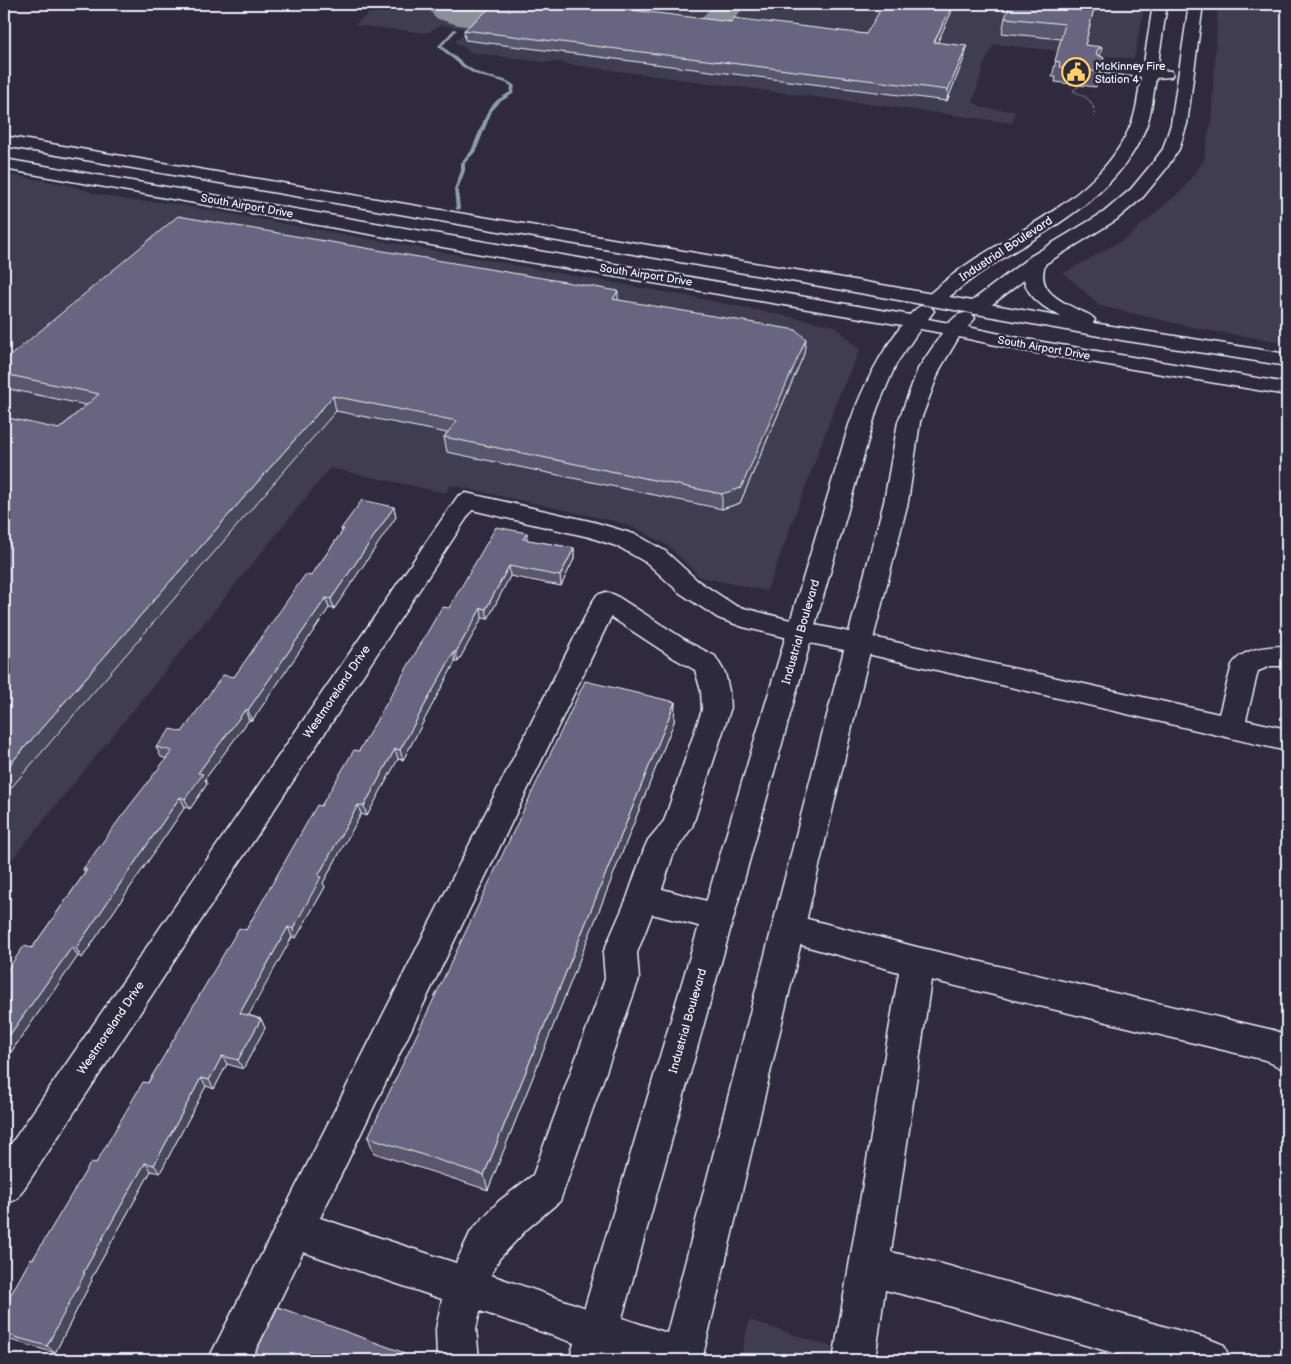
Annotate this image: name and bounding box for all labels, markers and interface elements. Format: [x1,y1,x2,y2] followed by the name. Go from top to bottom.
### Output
[1061,57,1091,87] public building icon: McKinney Fire Station 4
[1095,60,1166,86] place label: McKinney Fire Station 4
[200,191,295,221] street label: South Airport Drive
[957,213,1056,285] street label: Industrial Boulevard
[599,261,694,289] street label: South Airport Drive
[997,333,1092,363] street label: South Airport Drive
[779,578,823,686] street label: Industrial Boulevard
[300,642,374,742] street label: Westmoreland Drive
[666,967,710,1075] street label: Industrial Boulevard
[74,978,148,1078] street label: Westmoreland Drive

